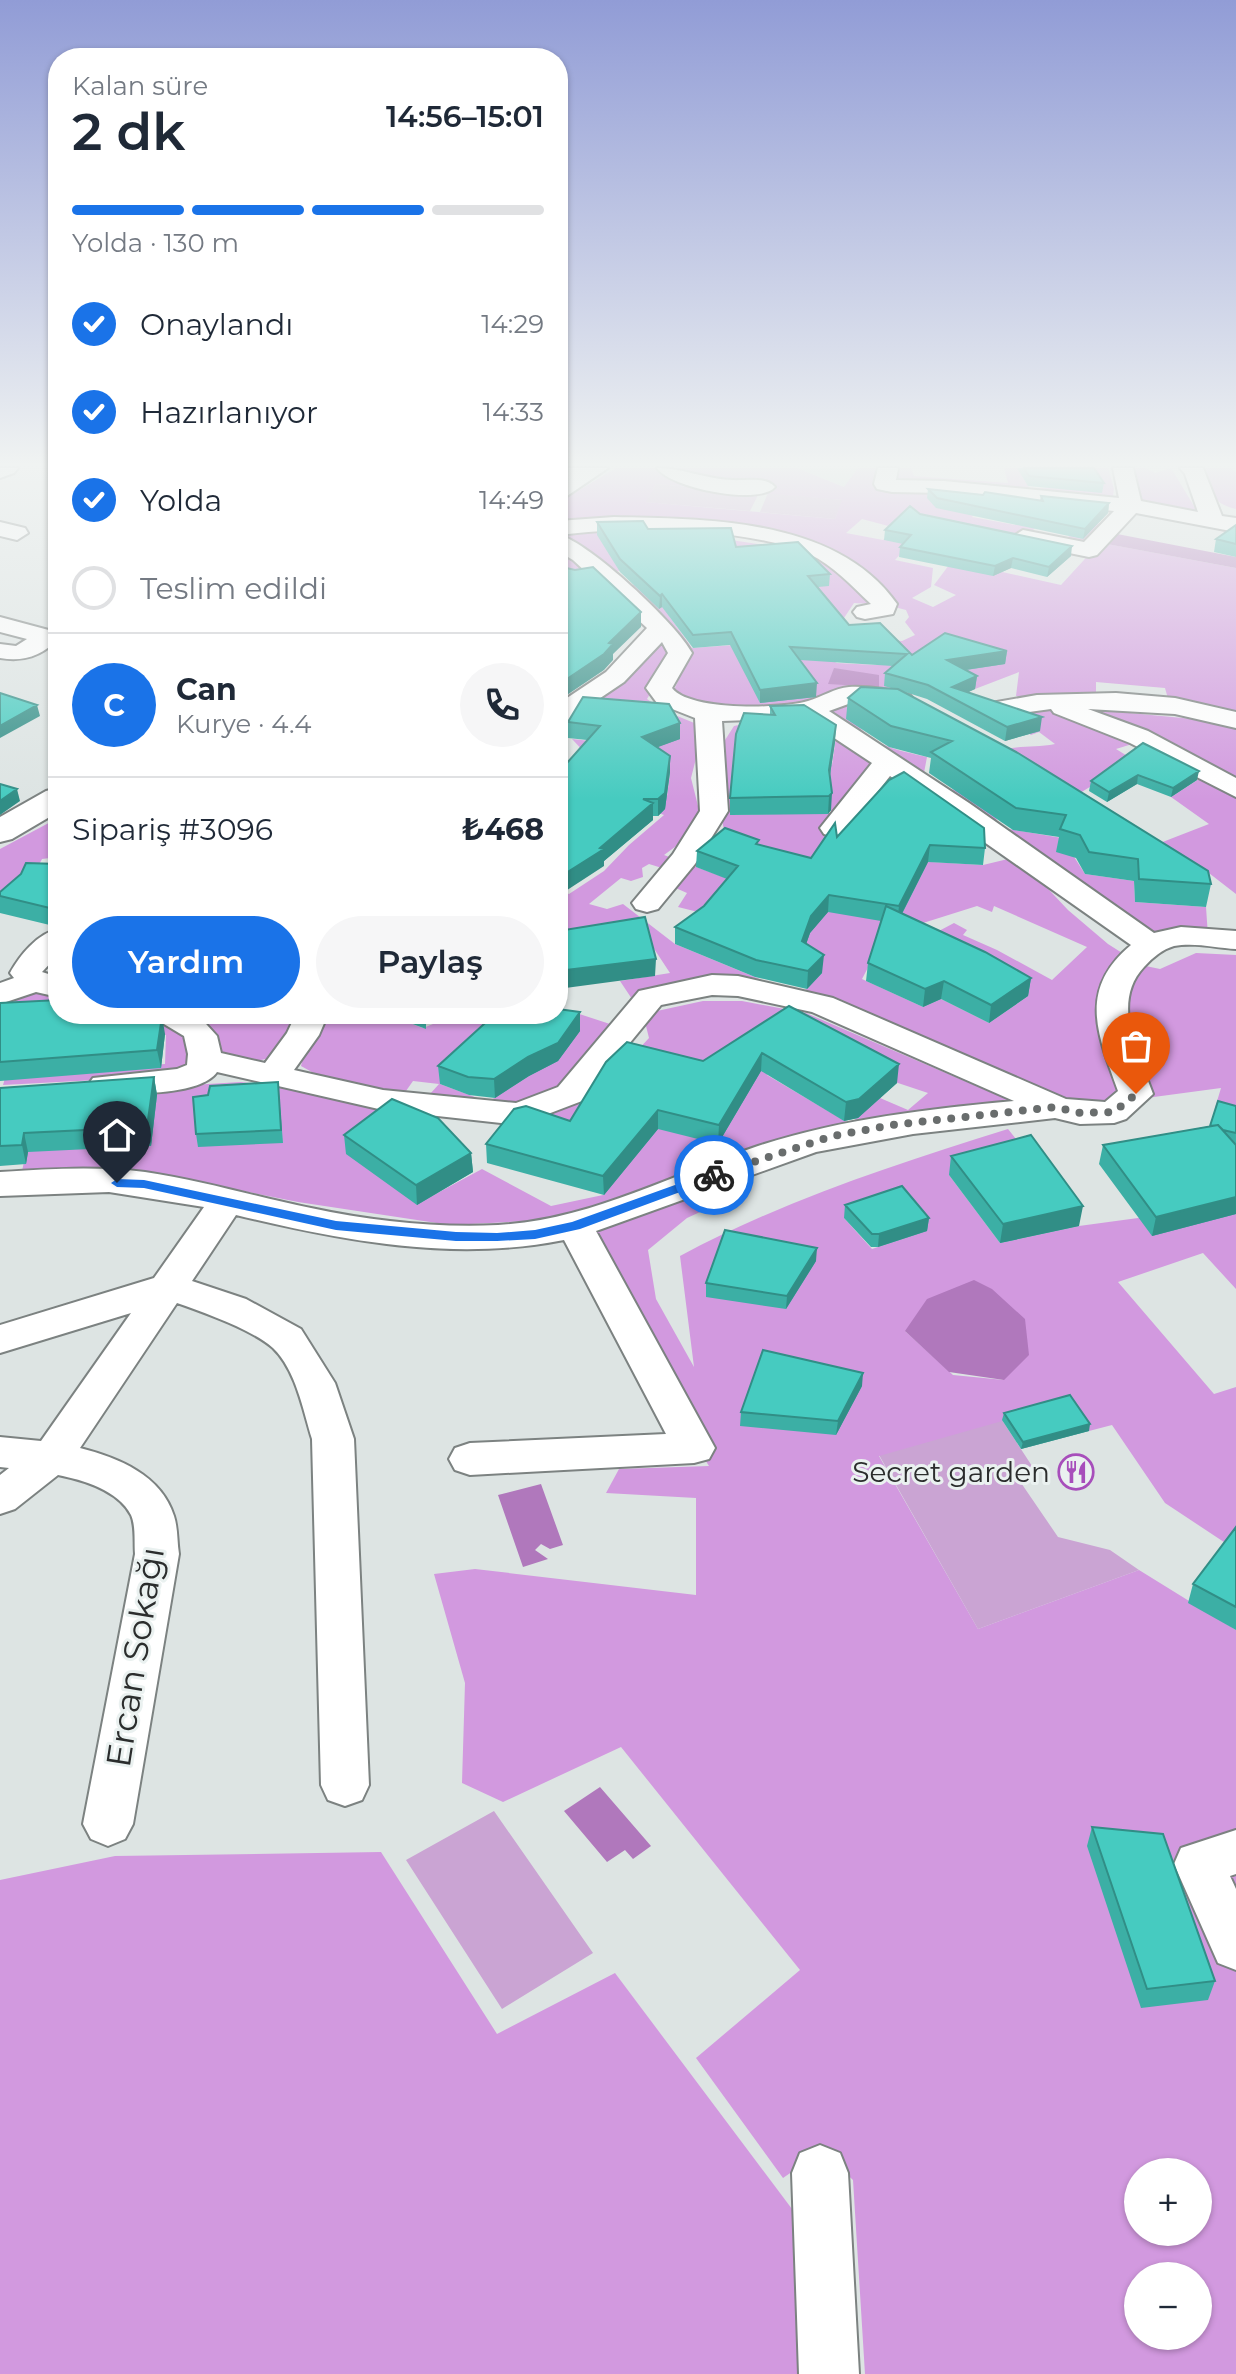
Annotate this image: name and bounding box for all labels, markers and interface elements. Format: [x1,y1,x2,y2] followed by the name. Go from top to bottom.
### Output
[72,70,208,102] text: Kalan süre
[386,98,544,135] text: 14:56–15:01
[72,100,185,163] text: 2 dk
[72,227,239,259] text: Yolda · 130 m
[72,302,116,346] icon: check
[140,306,293,343] text: Onaylandı
[481,308,544,340] text: 14:29
[72,390,116,434] icon: check
[140,394,318,431] text: Hazırlanıyor
[483,396,544,428] text: 14:33
[72,478,116,522] icon: check
[140,482,222,519] text: Yolda
[479,484,544,516] text: 14:49
[140,570,327,607] text: Teslim edildi
[460,663,544,747] button: phone
[176,671,237,708] text: Can
[103,687,125,724] text: C
[176,708,311,740] text: Kurye · 4.4
[72,811,273,848] text: Sipariş #3096
[462,811,544,848] text: ₺468
[72,916,300,1008] button: Yardım
[316,916,544,1008] button: Paylaş
[1102,1012,1170,1094] pin
[1114,1024,1158,1068] icon: bag
[83,1101,151,1183] pin
[95,1113,139,1157] icon: home
[674,1135,754,1215] courier
[692,1153,736,1197] icon: bike
[1057,1453,1095,1491] restaurant icon: Secret garden
[852,1455,1050,1489] place label: Secret garden
[97,1544,173,1770] street label: Ercan Sokağı
[1124,2158,1212,2350] map controls
[1124,2158,1212,2246] button: +
[1124,2262,1212,2350] button: −

